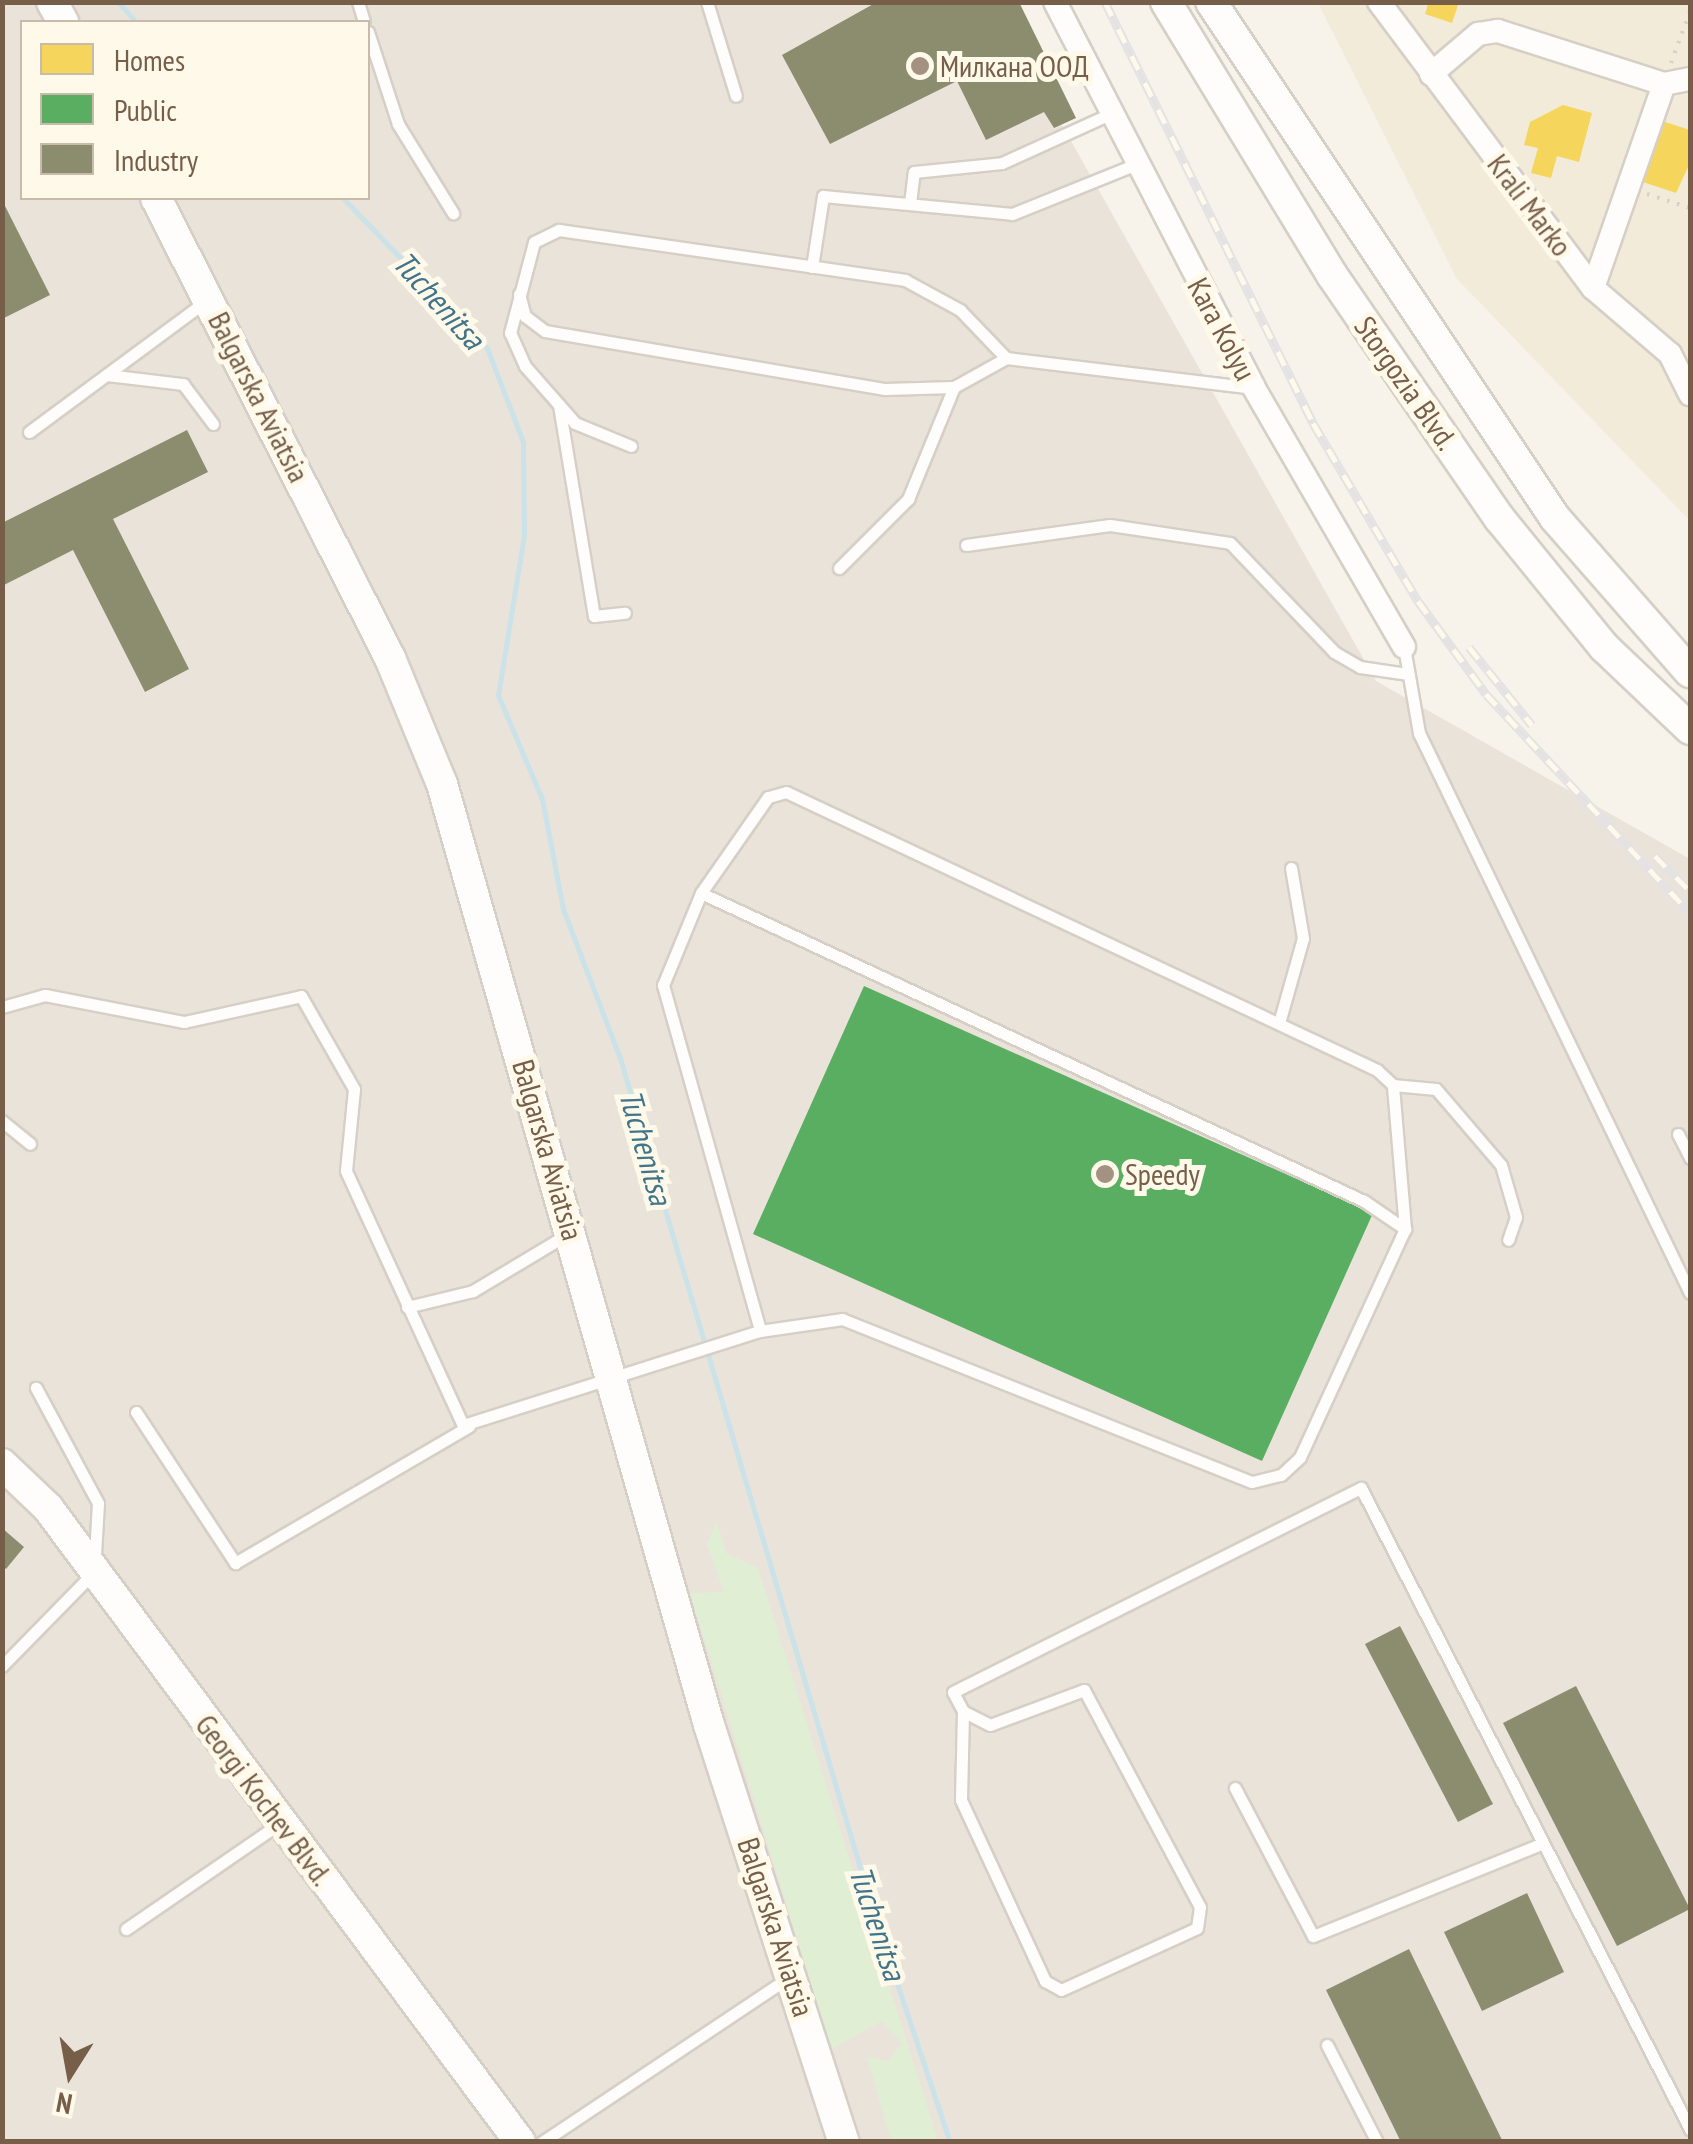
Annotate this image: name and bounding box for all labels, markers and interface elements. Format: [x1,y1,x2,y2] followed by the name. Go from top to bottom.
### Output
[20,20,370,200] legend
[114,40,185,79] text: Homes
[940,48,1089,84] place label: Милкана OOД
[909,55,931,77] marker: Милкана OOД
[114,90,177,129] text: Public
[114,140,198,179] text: Industry
[1480,147,1580,263] street label: Krali Marko
[385,243,493,357] water label: Tuchenitsa
[1180,272,1264,386] street label: Kara Kolyu
[201,306,317,488] street label: Balgarska Aviatsia
[1347,309,1465,457] street label: Storgozia Blvd.
[505,1055,591,1245] street label: Balgarska Aviatsia
[611,1085,681,1209] water label: Tuchenitsa
[1125,1156,1200,1192] place label: Speedy
[1094,1163,1116,1185] marker: Speedy
[188,1707,340,1893] street label: Georgi Kochev Blvd.
[730,1833,822,2021] street label: Balgarska Aviatsia
[842,1861,914,1985] water label: Tuchenitsa
[20,2024,120,2124] north arrow
[53,2084,75,2124] text: N

